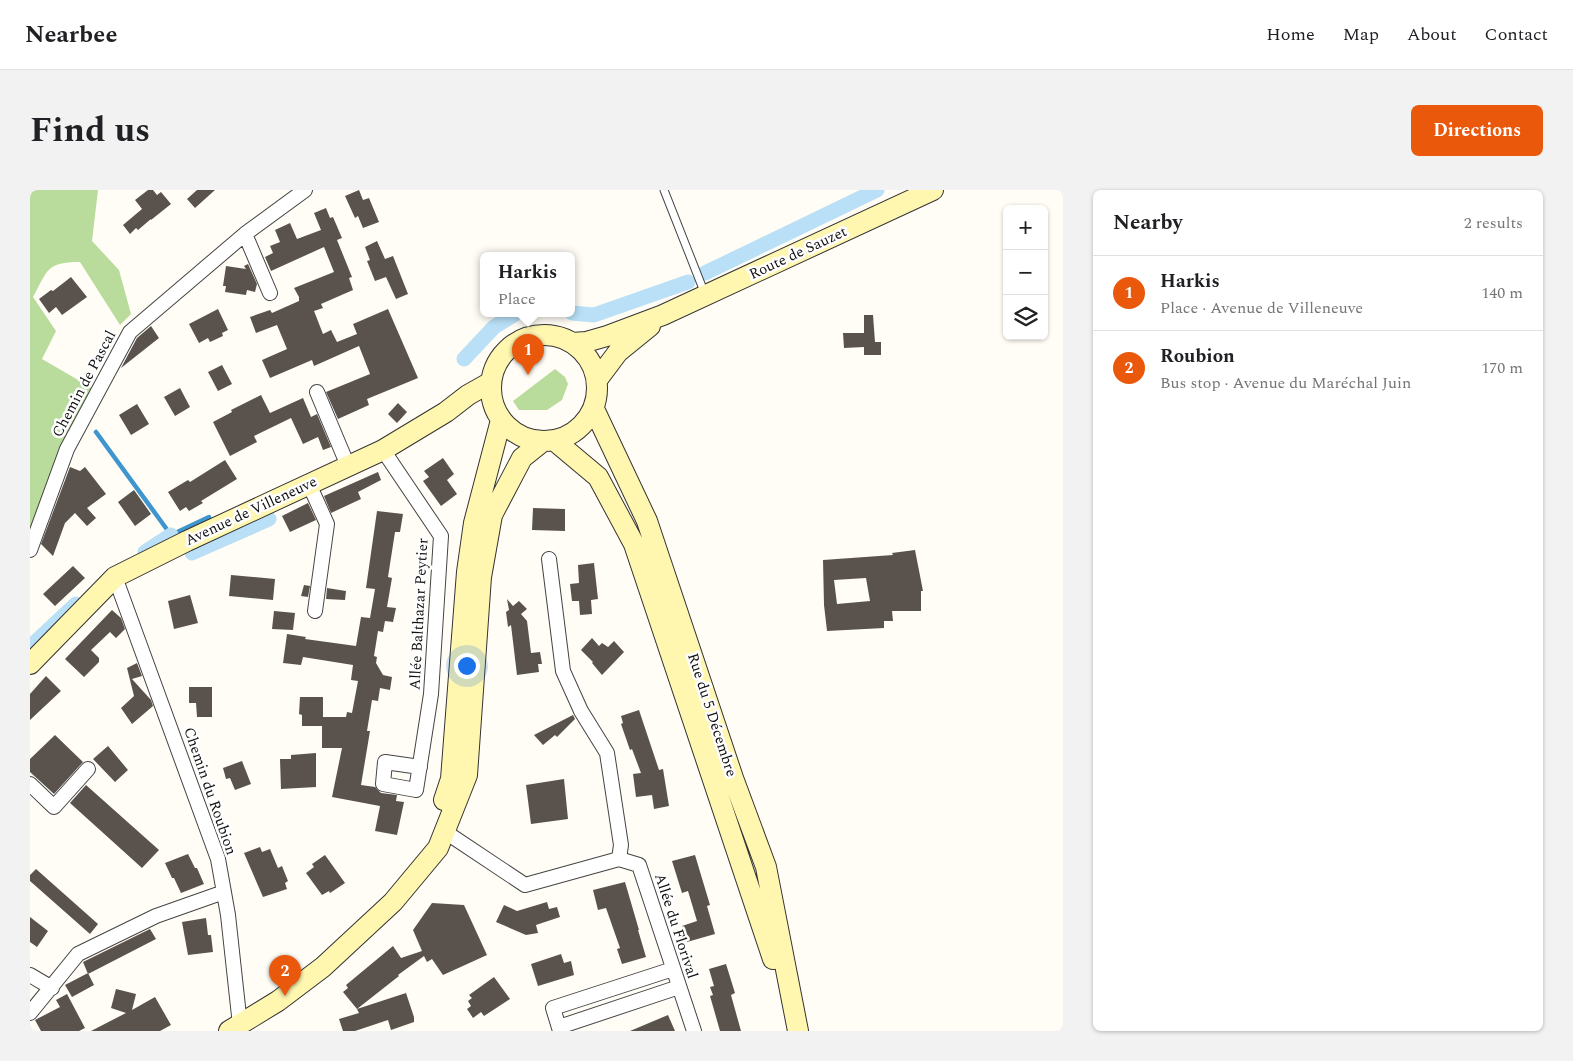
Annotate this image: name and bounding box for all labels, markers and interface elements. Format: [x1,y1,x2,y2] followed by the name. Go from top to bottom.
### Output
[25,17,117,53] text: Nearbee
[1266,21,1315,48] text: Home
[1343,21,1379,48] text: Map
[1407,21,1457,48] text: About
[1485,21,1548,48] text: Contact
[30,104,150,157] text: Find us
[1411,105,1543,156] button: Directions
[1003,205,1048,340] map controls
[1003,205,1048,250] button: +
[1113,207,1183,239] text: Nearby
[1464,211,1523,235] text: 2 results
[745,220,851,286] street label: Route de Sauzet
[1003,250,1048,295] button: −
[480,252,575,317] popup
[498,258,557,287] text: Harkis
[1160,267,1220,296] text: Harkis
[1125,281,1133,305] text: 1
[1481,281,1523,305] text: 140 m
[498,287,536,311] text: Place
[1003,295,1048,340] button: layers
[1160,296,1363,320] text: Place · Avenue de Villeneuve
[46,326,122,442] street label: Chemin de Pascal
[512,334,544,375] pin: 1
[1160,342,1235,371] text: Roubion
[1125,356,1133,380] text: 2
[1481,356,1523,380] text: 170 m
[1160,371,1411,395] text: Bus stop · Avenue du Maréchal Juin
[181,470,321,552] street label: Avenue de Villeneuve
[404,537,434,691] street label: Allée Balthazar Peytier
[681,650,743,780] street label: Rue du 5 Décembre
[454,653,480,679] your location
[177,724,243,858] street label: Chemin du Roubion
[648,870,704,982] street label: Allée du Florival
[269,955,301,996] pin: 2

